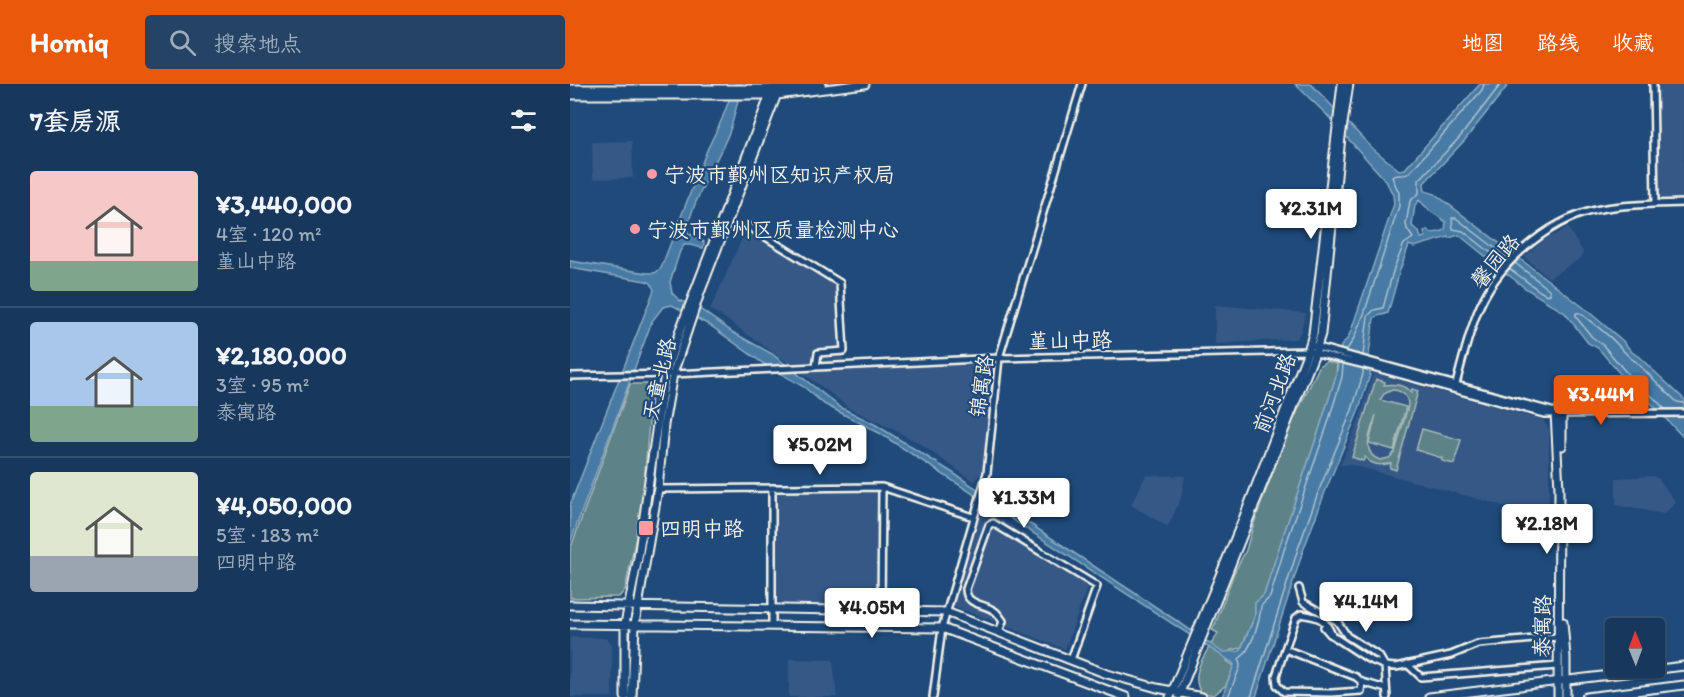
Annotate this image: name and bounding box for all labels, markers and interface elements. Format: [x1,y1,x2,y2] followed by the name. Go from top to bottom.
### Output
[145,15,565,69] search box
[30,25,109,59] text: Homiq
[166,26,199,59] icon: search
[214,30,302,57] text: 搜索地点
[1462,30,1504,55] text: 地图
[1537,30,1579,55] text: 路线
[1612,30,1654,55] text: 收藏
[507,104,540,137] icon: filters
[30,105,121,137] text: 7套房源
[664,162,895,187] place label: 宁波市鄞州区知识产权局
[645,167,659,181] marker: 宁波市鄞州区知识产权局
[216,188,352,220] text: ¥3,440,000
[1262,189,1360,240] pin: ¥2.31M
[78,195,150,267] icon: home
[1280,196,1342,220] text: ¥2.31M
[647,217,899,242] place label: 宁波市鄞州区质量检测中心
[216,222,322,246] text: 4室 · 120 m²
[628,222,642,236] marker: 宁波市鄞州区质量检测中心
[1465,229,1525,293] street label: 馨园路
[216,249,296,273] text: 堇山中路
[1028,327,1112,353] street label: 堇山中路
[637,335,681,423] street label: 天童北路
[216,339,347,371] text: ¥2,180,000
[78,346,150,418] icon: home
[1247,349,1301,437] street label: 前河北路
[964,353,998,419] street label: 锦寓路
[216,373,309,397] text: 3室 · 95 m²
[1552,375,1650,426] pin: ¥3.44M
[1568,382,1634,406] text: ¥3.44M
[216,400,276,424] text: 泰寓路
[771,425,869,476] pin: ¥5.02M
[787,432,853,456] text: ¥5.02M
[975,478,1073,529] pin: ¥1.33M
[993,485,1055,509] text: ¥1.33M
[216,489,352,521] text: ¥4,050,000
[78,496,150,568] icon: home
[1498,504,1596,555] pin: ¥2.18M
[1516,511,1578,535] text: ¥2.18M
[660,516,744,541] place label: 四明中路
[637,519,655,537] marker: 四明中路
[216,523,319,547] text: 5室 · 183 m²
[216,550,296,574] text: 四明中路
[1317,582,1415,633] pin: ¥4.14M
[823,588,921,639] pin: ¥4.05M
[1333,589,1399,613] text: ¥4.14M
[1529,594,1555,658] street label: 泰寓路
[839,595,905,619] text: ¥4.05M
[1605,618,1665,678] north arrow
[1605,618,1665,678] map controls

